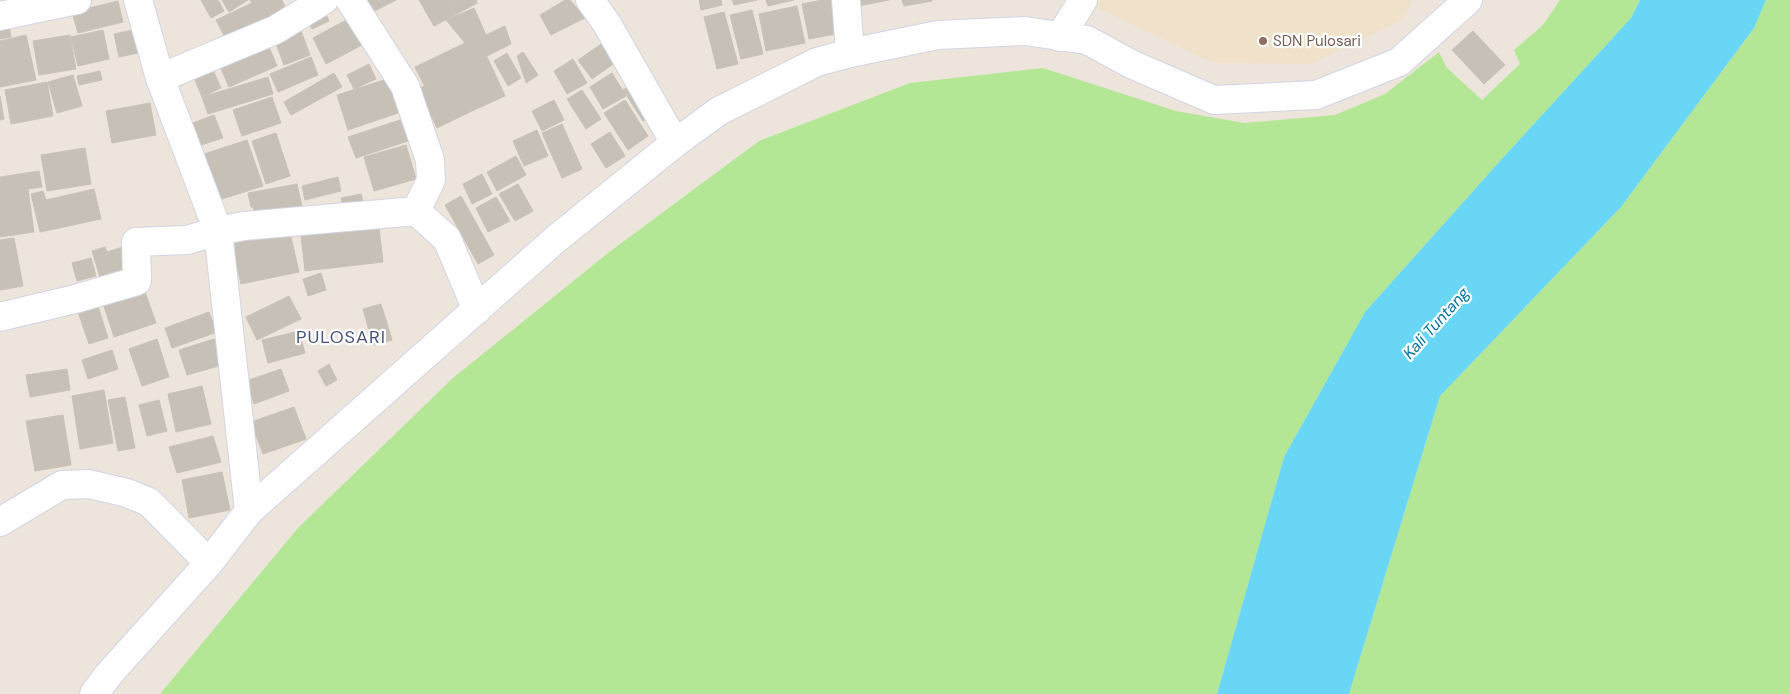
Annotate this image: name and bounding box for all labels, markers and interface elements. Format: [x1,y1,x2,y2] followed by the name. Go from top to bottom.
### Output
[1273,31,1361,51] place label: SDN Pulosari
[1257,35,1269,47] marker: SDN Pulosari
[1398,282,1475,363] water label: Kali Tuntang
[296,325,386,349] district label: PULOSARI

